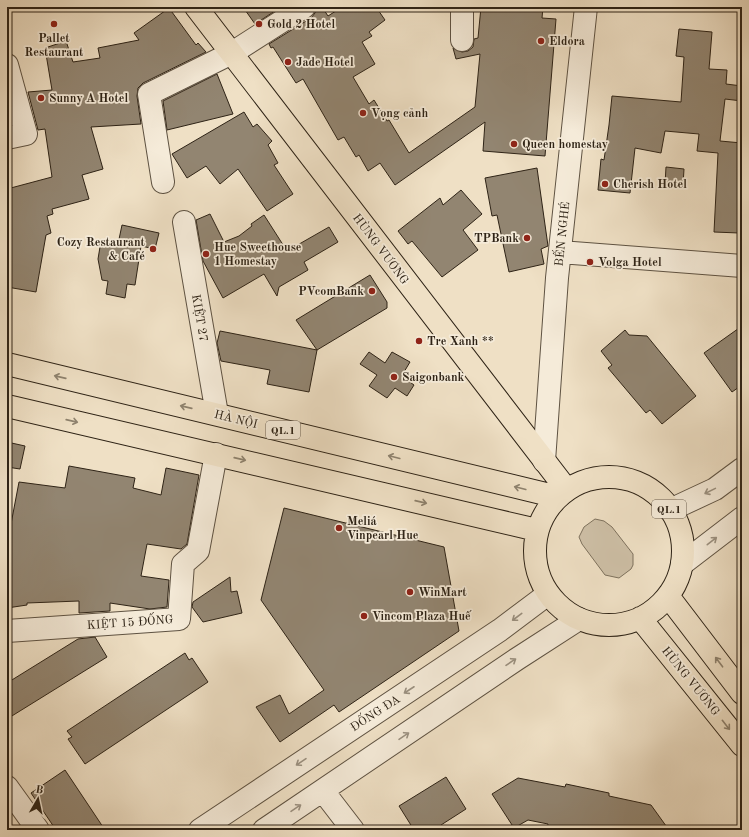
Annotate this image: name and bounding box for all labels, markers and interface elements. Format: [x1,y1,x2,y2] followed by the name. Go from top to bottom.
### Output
[49,19,59,29] marker: Pallet Restaurant
[254,19,264,29] marker: Gold 2 Hotel
[267,19,335,31] place label: Gold 2 Hotel
[25,33,84,59] place label: Pallet Restaurant
[536,36,546,46] marker: Eldora
[549,36,585,48] place label: Eldora
[283,57,293,67] marker: Jade Hotel
[296,57,354,69] place label: Jade Hotel
[36,93,46,103] marker: Sunny A Hotel
[49,93,128,105] place label: Sunny A Hotel
[358,108,368,118] marker: Vọng cảnh
[371,108,428,120] place label: Vọng cảnh
[509,139,519,149] marker: Queen homestay
[522,139,608,151] place label: Queen homestay
[600,179,610,189] marker: Cherish Hotel
[613,179,687,191] place label: Cherish Hotel
[550,201,572,267] street label: BẾN NGHÉ
[350,210,414,287] street label: HÙNG VƯƠNG
[474,233,519,245] place label: TPBank
[522,233,532,243] marker: TPBank
[57,237,146,263] place label: Cozy Restaurant & Café
[214,242,302,268] place label: Hue Sweethouse 1 Homestay
[148,244,158,254] marker: Cozy Restaurant & Café
[201,249,211,259] marker: Hue Sweethouse 1 Homestay
[585,257,595,267] marker: Volga Hotel
[598,257,662,269] place label: Volga Hotel
[298,286,364,298] place label: PVcomBank
[367,286,377,296] marker: PVcomBank
[189,293,212,343] street label: KIỆT 27
[414,336,424,346] marker: Tre Xanh **
[427,336,494,348] place label: Tre Xanh **
[53,372,66,380] one-way arrow
[389,372,399,382] marker: Saigonbank
[402,372,465,384] place label: Saigonbank
[180,402,193,410] one-way arrow
[213,406,260,431] street label: HÀ NỘI
[65,417,78,425] one-way arrow
[266,421,300,439] road number: QL.1
[388,453,401,460] one-way arrow
[233,456,246,464] one-way arrow
[514,483,527,491] one-way arrow
[704,488,716,495] one-way arrow
[414,499,427,507] one-way arrow
[652,500,686,518] road number: QL.1
[347,516,419,542] place label: Meliá Vinpearl Hue
[334,523,344,533] marker: Meliá Vinpearl Hue
[706,537,717,545] one-way arrow
[405,587,415,597] marker: WinMart
[418,587,467,599] place label: WinMart
[86,609,174,632] street label: KIỆT 15 ĐỐNG
[372,610,472,623] place label: Vincom Plaza Huế
[359,611,369,621] marker: Vincom Plaza Huế
[512,613,523,622] one-way arrow
[659,642,725,719] street label: HÙNG VƯƠNG
[714,657,723,668] one-way arrow
[506,658,517,666] one-way arrow
[404,686,415,694] one-way arrow
[346,689,402,734] street label: ĐỐNG ĐA
[722,719,730,730] one-way arrow
[398,731,410,739] one-way arrow
[296,758,307,766] one-way arrow
[18,779,58,819] north arrow
[35,785,44,797] text: B
[291,804,302,813] one-way arrow

